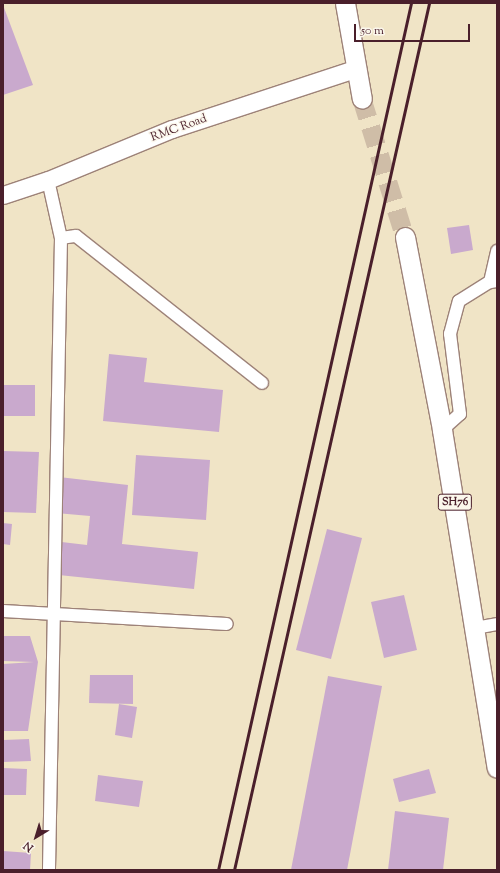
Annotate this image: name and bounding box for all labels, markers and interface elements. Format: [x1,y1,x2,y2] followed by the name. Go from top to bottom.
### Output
[356,16,472,42] scale bar
[361,22,384,40] text: 50 m
[149,112,209,146] street label: RMC Road
[437,493,473,511] road number: SH76
[16,817,56,857] north arrow
[20,837,37,855] text: N

